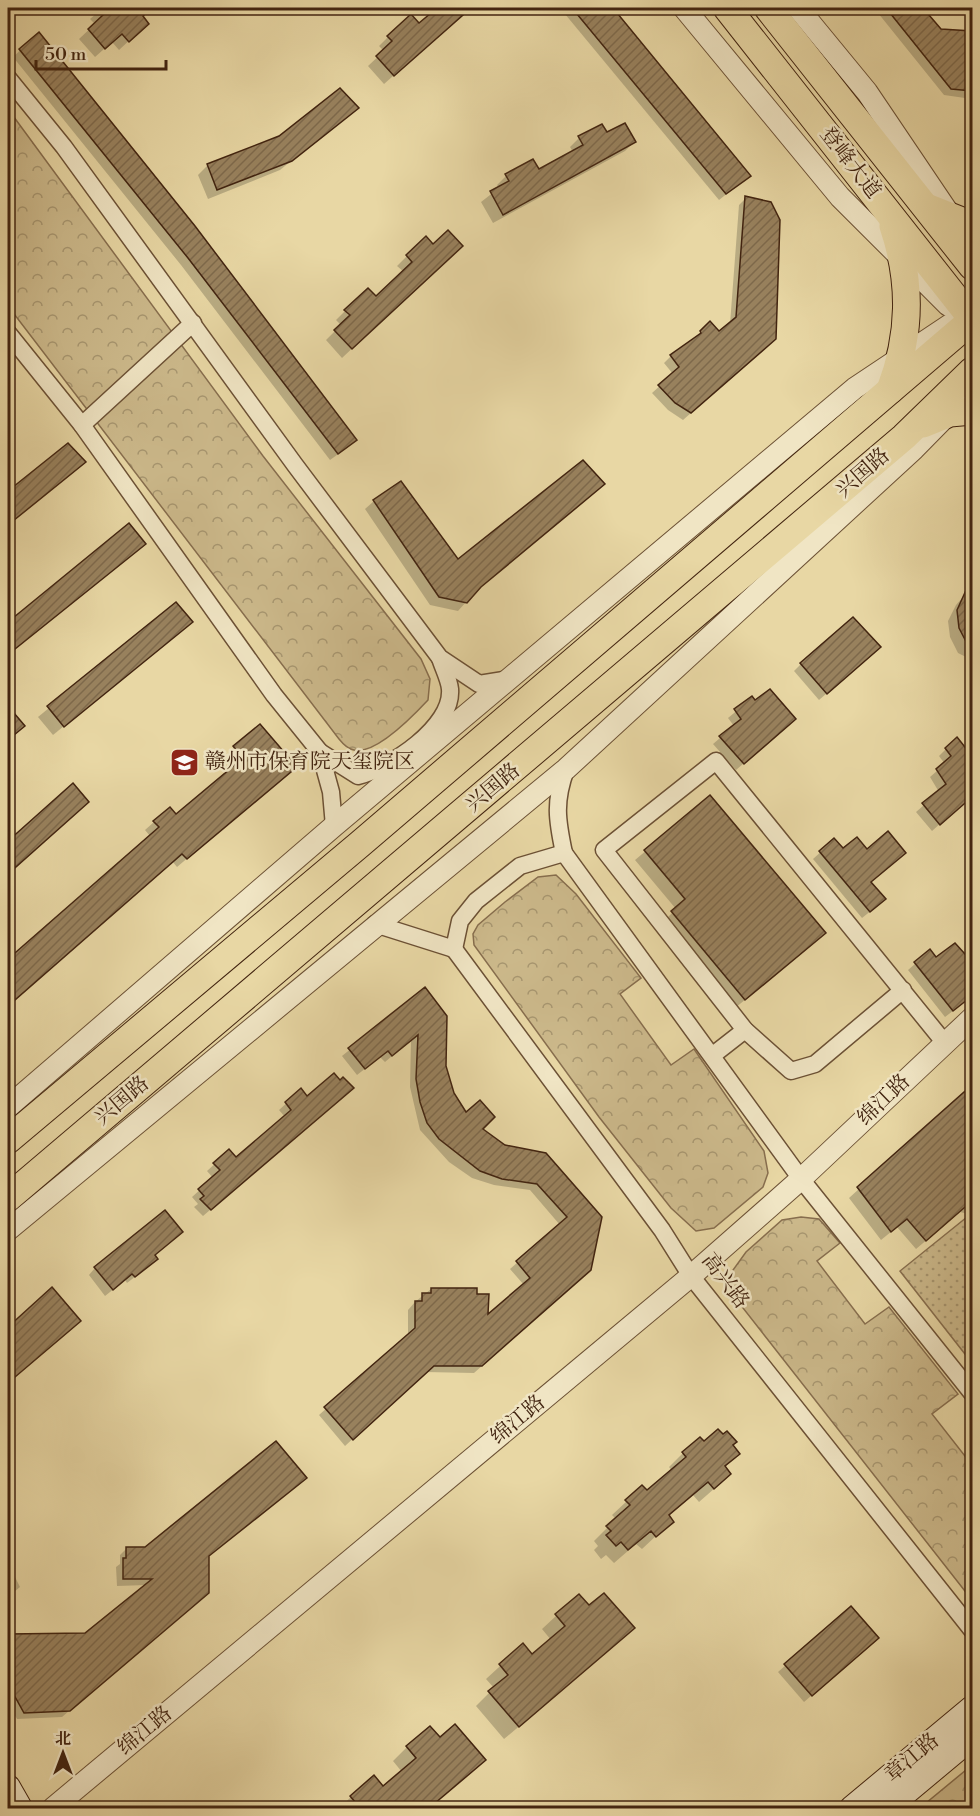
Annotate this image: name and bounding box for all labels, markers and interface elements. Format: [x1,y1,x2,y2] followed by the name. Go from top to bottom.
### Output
[36,33,166,71] scale bar
[45,43,87,66] text: 50 m
[814,122,886,204] street label: 登峰大道
[831,443,895,503] street label: 兴国路
[168,746,200,778] school or university icon: 赣州市保育院天玺院区
[205,749,415,775] place label: 赣州市保育院天玺院区
[461,758,525,818] street label: 兴国路
[852,1069,916,1131] street label: 绵江路
[90,1071,154,1131] street label: 兴国路
[696,1248,754,1314] street label: 高兴路
[486,1390,550,1450] street label: 绵江路
[113,1701,177,1761] street label: 绵江路
[33,1723,93,1783] north arrow
[880,1728,944,1788] street label: 章江路
[55,1729,71,1749] text: 北

